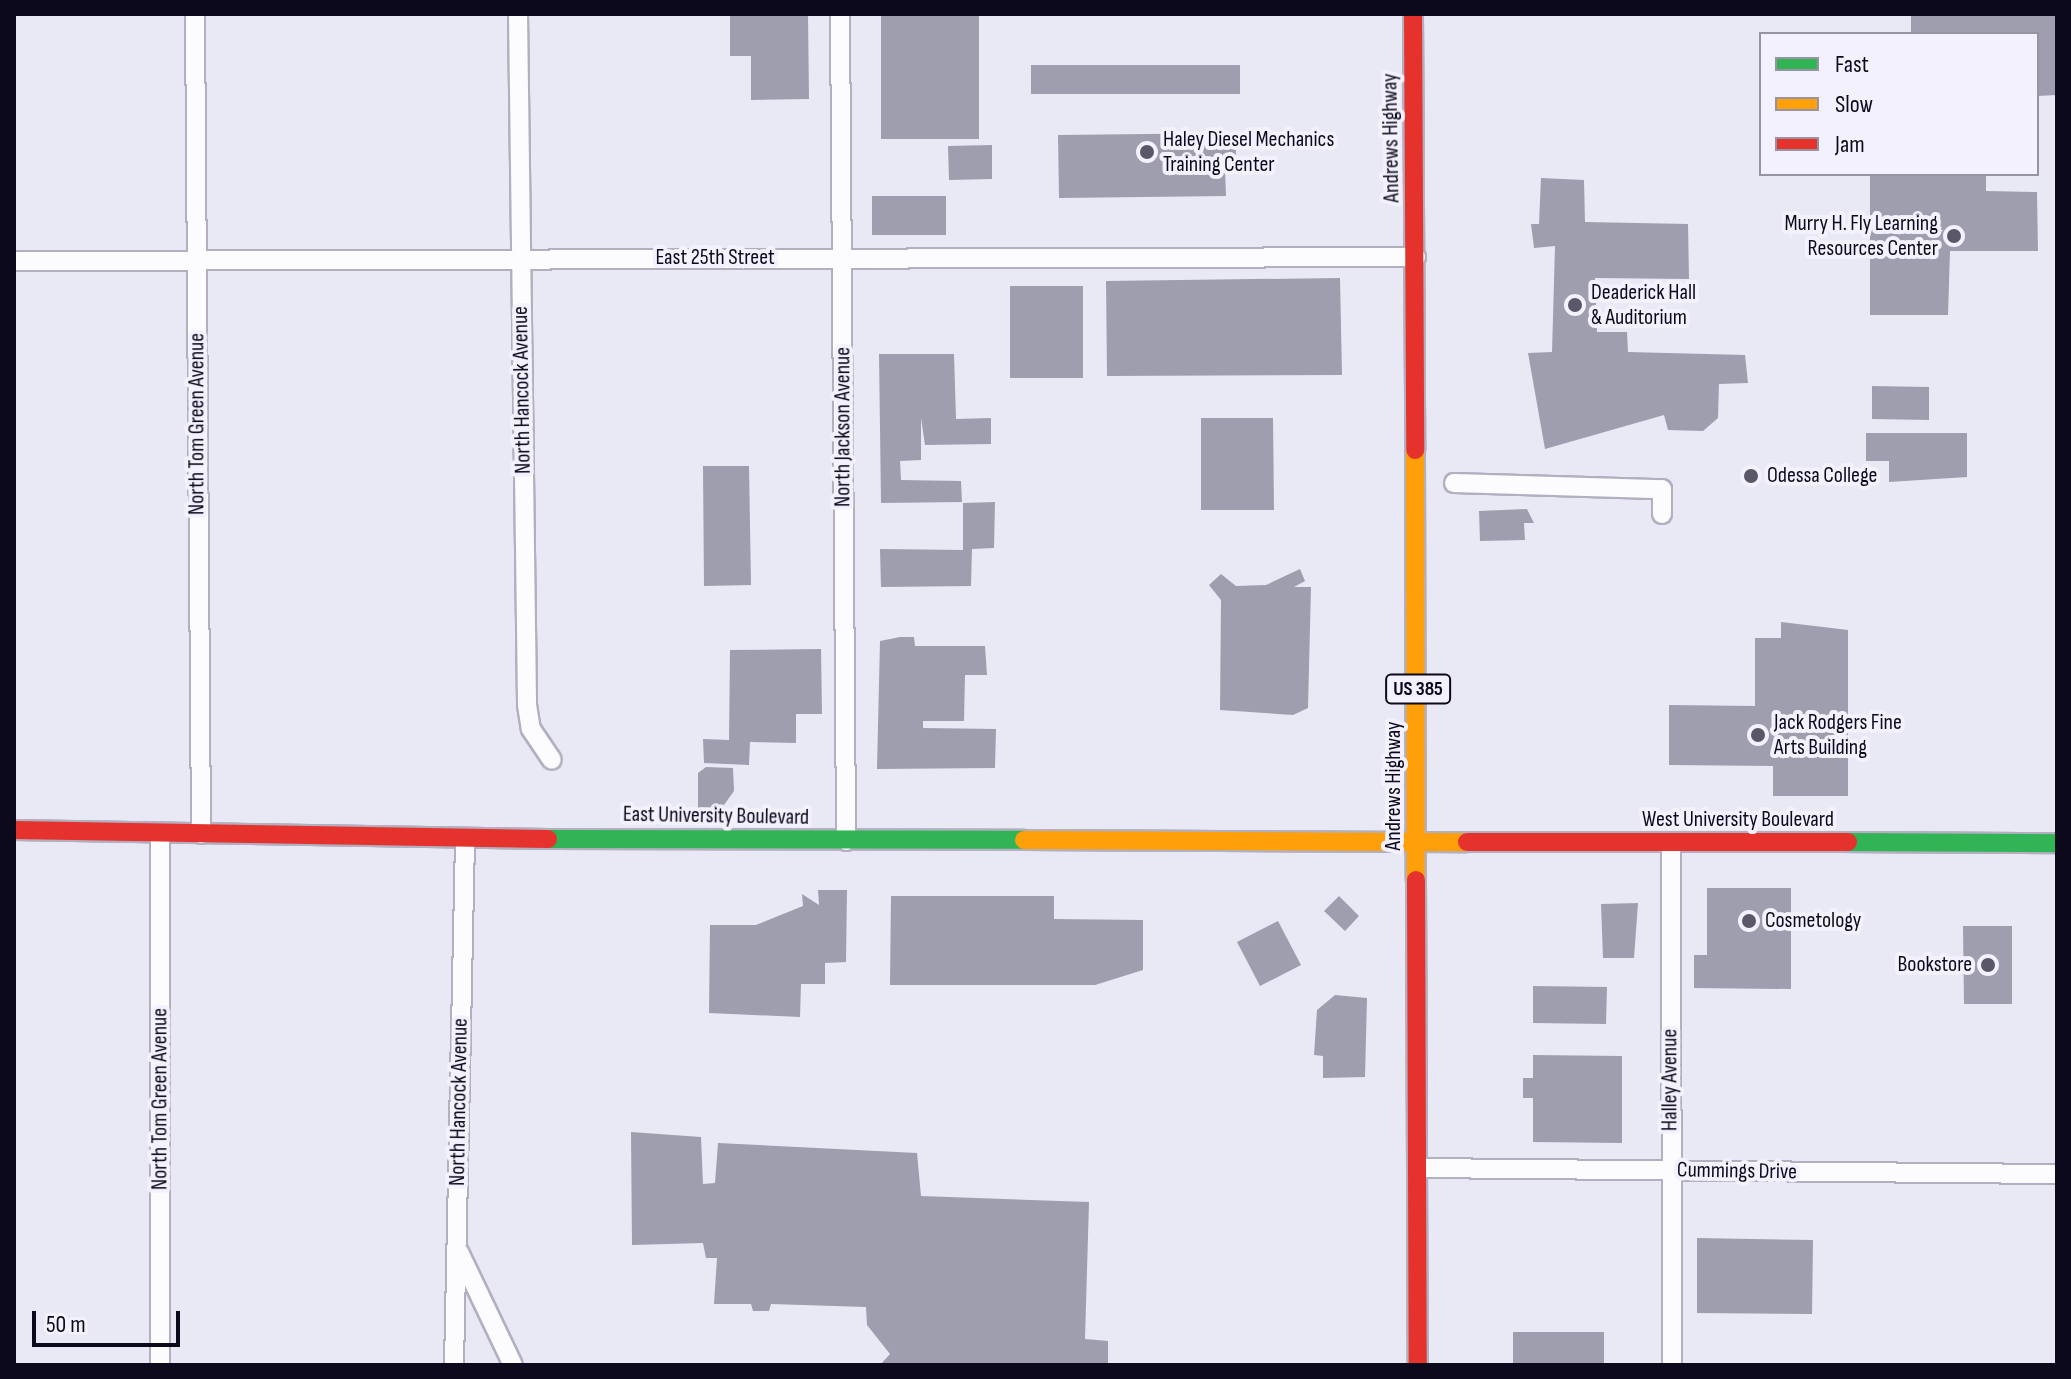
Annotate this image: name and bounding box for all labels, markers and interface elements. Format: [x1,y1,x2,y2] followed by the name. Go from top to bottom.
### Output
[1759,32,2039,176] legend
[1835,50,1869,79] text: Fast
[1377,73,1405,203] street label: Andrews Highway
[1835,90,1873,119] text: Slow
[1163,126,1334,178] place label: Haley Diesel Mechanics Training Center
[1835,130,1865,159] text: Jam
[1138,143,1156,161] marker: Haley Diesel Mechanics Training Center
[1784,210,1938,262] place label: Murry H. Fly Learning Resources Center
[1945,227,1963,245] marker: Murry H. Fly Learning Resources Center
[655,245,775,271] street label: East 25th Street
[1591,279,1696,330] place label: Deaderick Hall & Auditorium
[1566,296,1584,314] marker: Deaderick Hall & Auditorium
[507,306,537,474] street label: North Hancock Avenue
[184,333,210,515] street label: North Tom Green Avenue
[830,347,856,507] street label: North Jackson Avenue
[1767,463,1877,489] place label: Odessa College
[1742,467,1760,485] marker: Odessa College
[1384,673,1452,705] road number: US 385
[1774,709,1902,760] place label: Jack Rodgers Fine Arts Building
[1381,721,1407,851] street label: Andrews Highway
[1749,726,1767,744] marker: Jack Rodgers Fine Arts Building
[623,801,809,831] street label: East University Boulevard
[1642,807,1834,833] street label: West University Boulevard
[1765,908,1861,934] place label: Cosmetology
[1740,912,1758,930] marker: Cosmetology
[1897,952,1972,978] place label: Bookstore
[1979,956,1997,974] marker: Bookstore
[147,1008,173,1190] street label: North Tom Green Avenue
[444,1018,474,1186] street label: North Hancock Avenue
[1657,1029,1683,1131] street label: Halley Avenue
[1677,1157,1797,1185] street label: Cummings Drive
[36,1295,184,1345] scale bar
[46,1310,86,1339] text: 50 m

